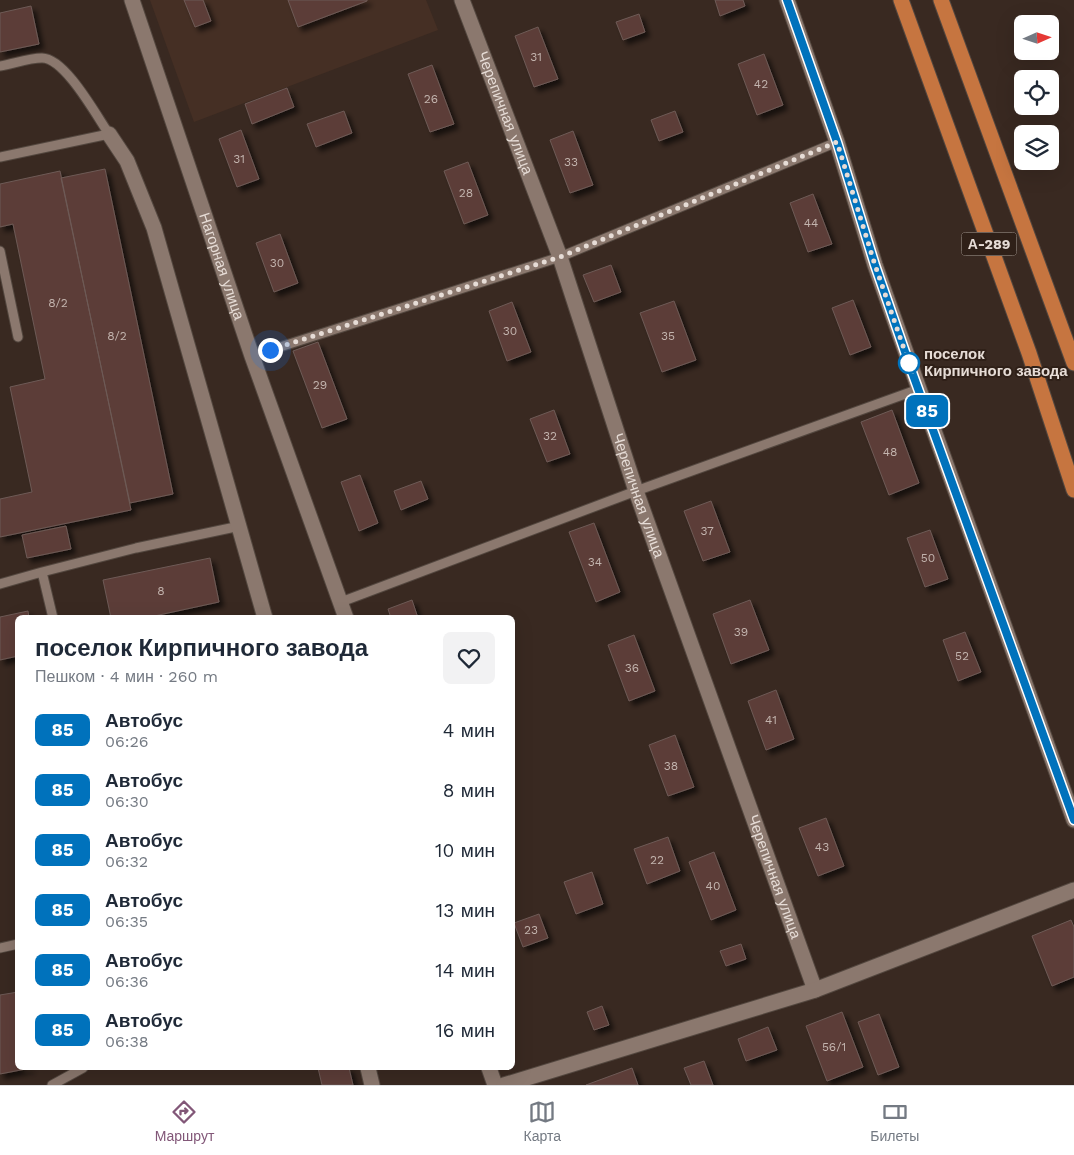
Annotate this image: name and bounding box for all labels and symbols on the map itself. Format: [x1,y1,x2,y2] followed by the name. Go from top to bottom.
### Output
[1014,15,1059,60] north arrow
[473,49,537,178] street label: Черепичная улица
[530,50,542,64] house number: 31
[754,77,768,91] house number: 42
[424,92,438,106] house number: 26
[233,152,245,166] house number: 31
[564,155,578,169] house number: 33
[459,186,473,200] house number: 28
[195,210,248,323] street label: Нагорная улица
[804,216,818,230] house number: 44
[962,232,1016,255] road number: А-289
[270,256,284,270] house number: 30
[48,296,68,310] house number: 8/2
[503,324,517,338] house number: 30
[107,329,127,343] house number: 8/2
[661,329,675,343] house number: 35
[258,338,283,363] your location
[924,345,1068,380] place label: поселок Кирпичного завода
[898,352,920,374] marker: поселок Кирпичного завода
[313,378,327,392] house number: 29
[904,395,950,427] line badge: 85
[543,429,557,443] house number: 32
[609,431,668,561] street label: Черепичная улица
[883,445,897,459] house number: 48
[700,524,714,538] house number: 37
[921,551,935,565] house number: 50
[588,555,602,569] house number: 34
[157,584,165,598] house number: 8
[734,625,748,639] house number: 39
[955,649,969,663] house number: 52
[625,661,639,675] house number: 36
[765,713,777,727] house number: 41
[664,759,678,773] house number: 38
[744,812,805,942] street label: Черепичная улица
[815,840,829,854] house number: 43
[650,853,664,867] house number: 22
[706,879,720,893] house number: 40
[524,923,538,937] house number: 23
[822,1040,846,1054] house number: 56/1

